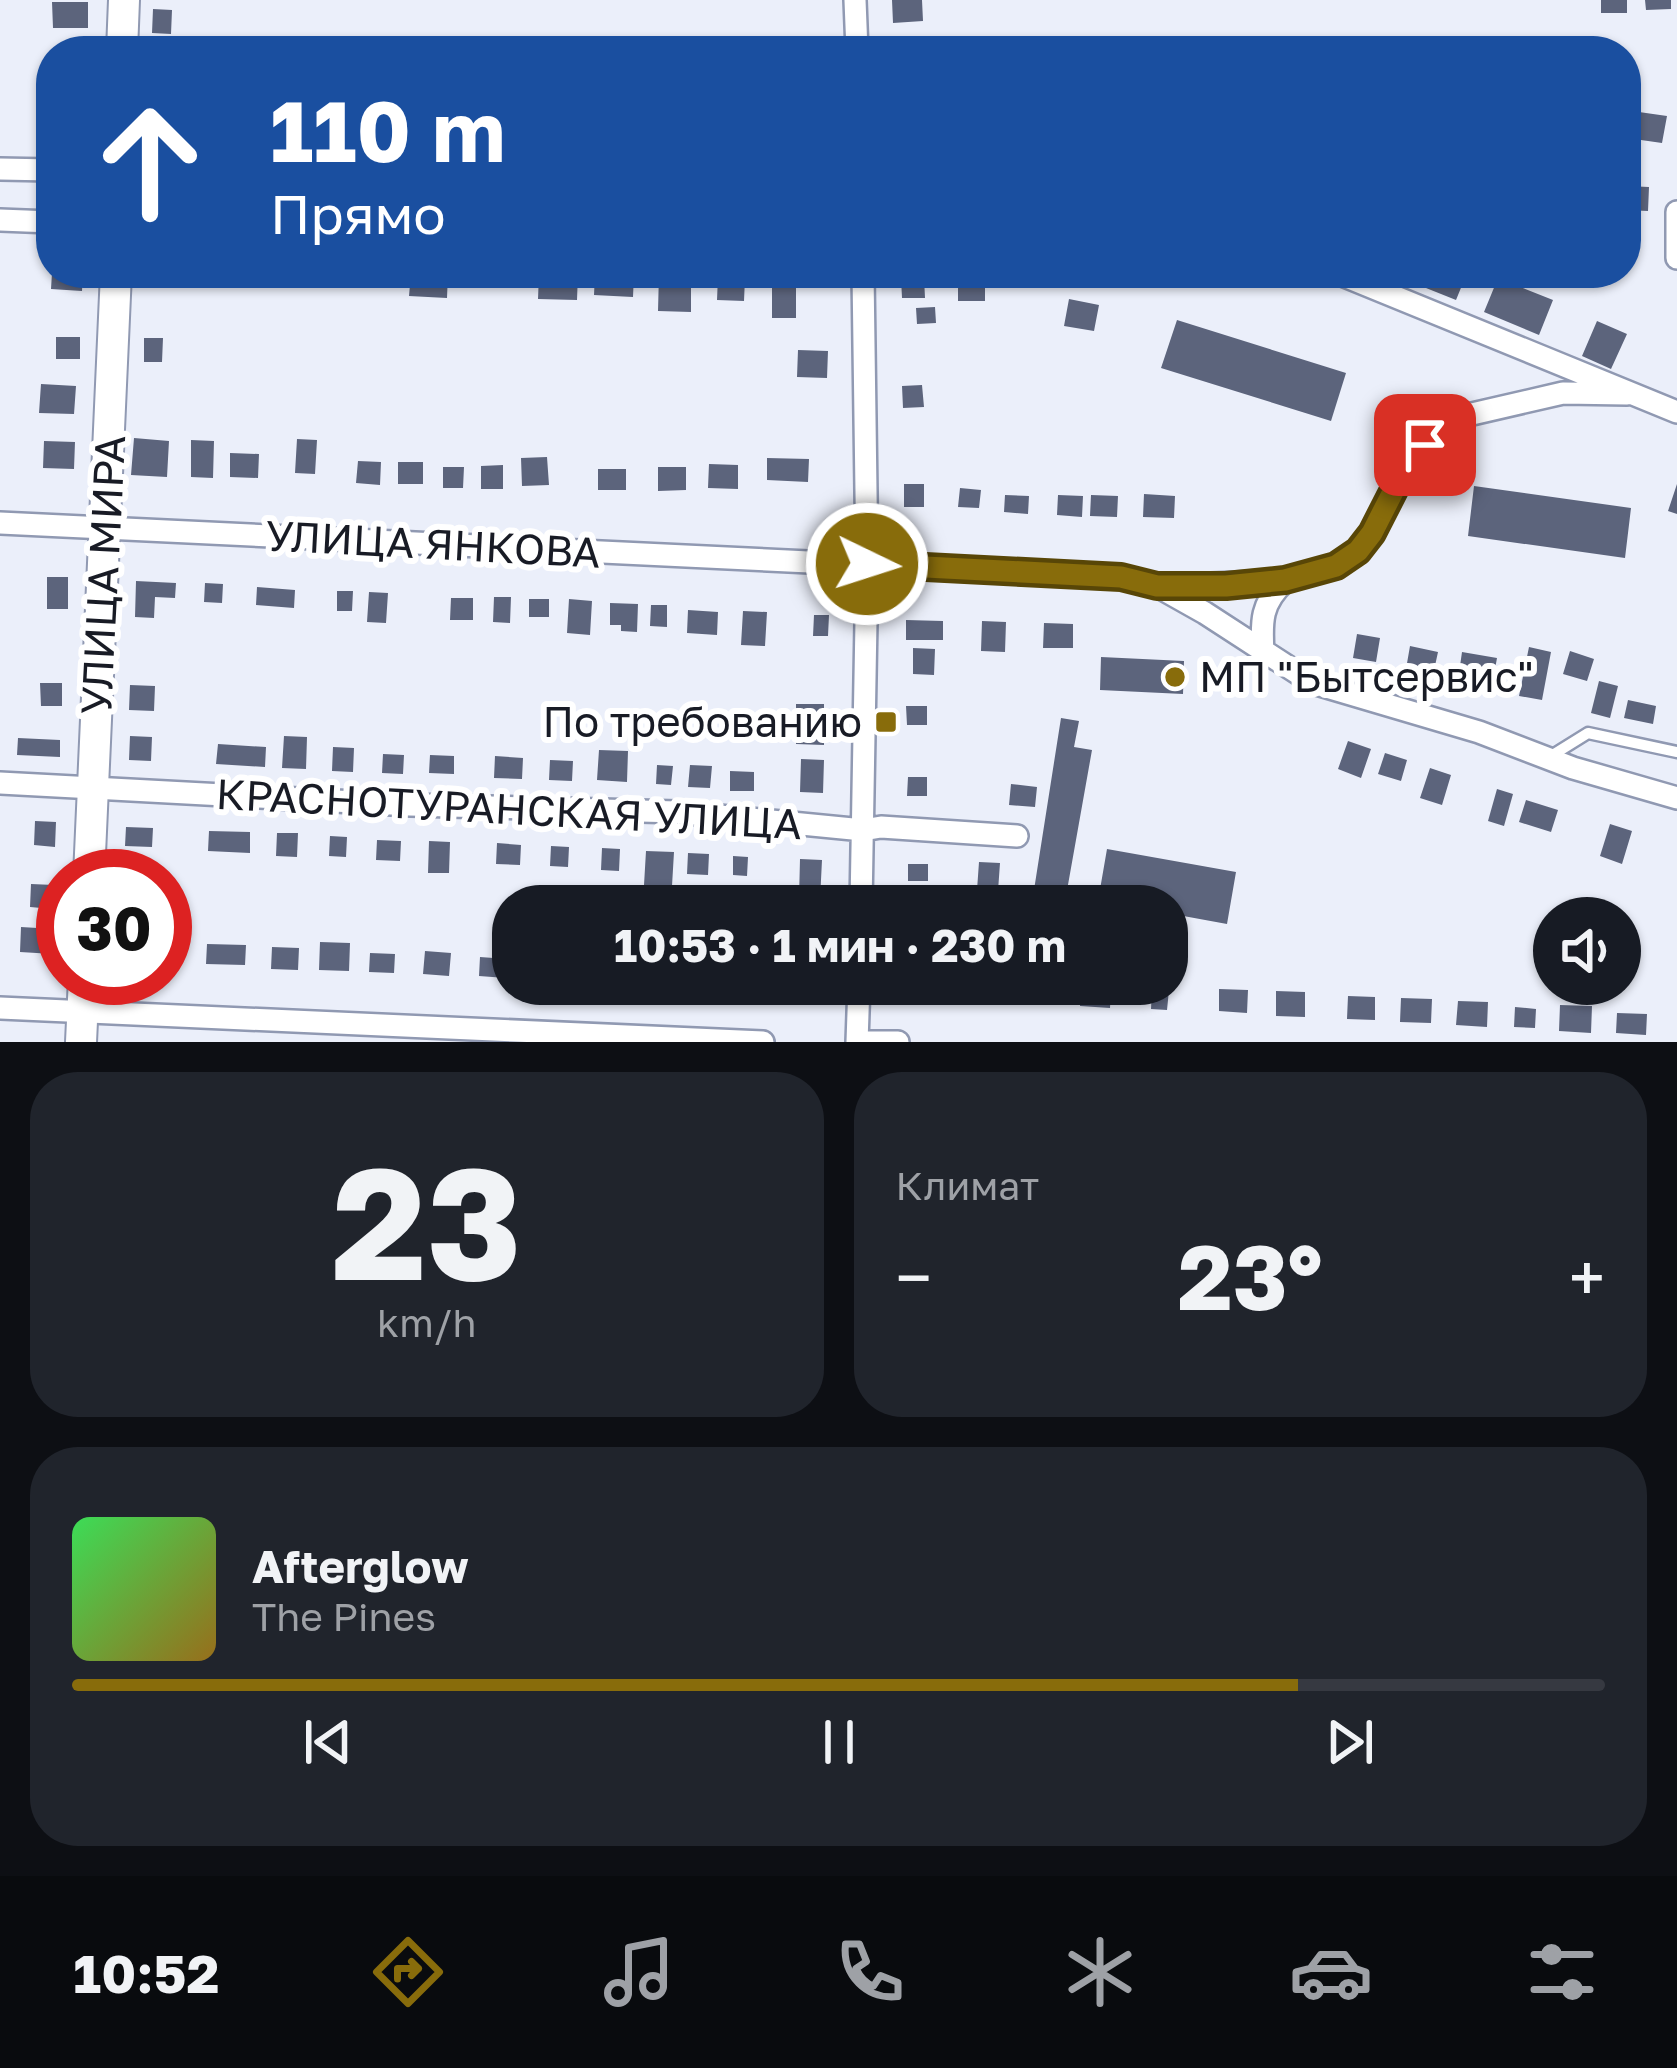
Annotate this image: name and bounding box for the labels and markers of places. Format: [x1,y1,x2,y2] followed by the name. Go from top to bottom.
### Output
[1374,394,1476,496] pin
[1199,651,1534,701] place label: МП "Бытсервис"
[1162,664,1188,690] marker: МП "Бытсервис"
[543,696,862,746] place label: По требованию
[873,709,899,735] marker: По требованию

